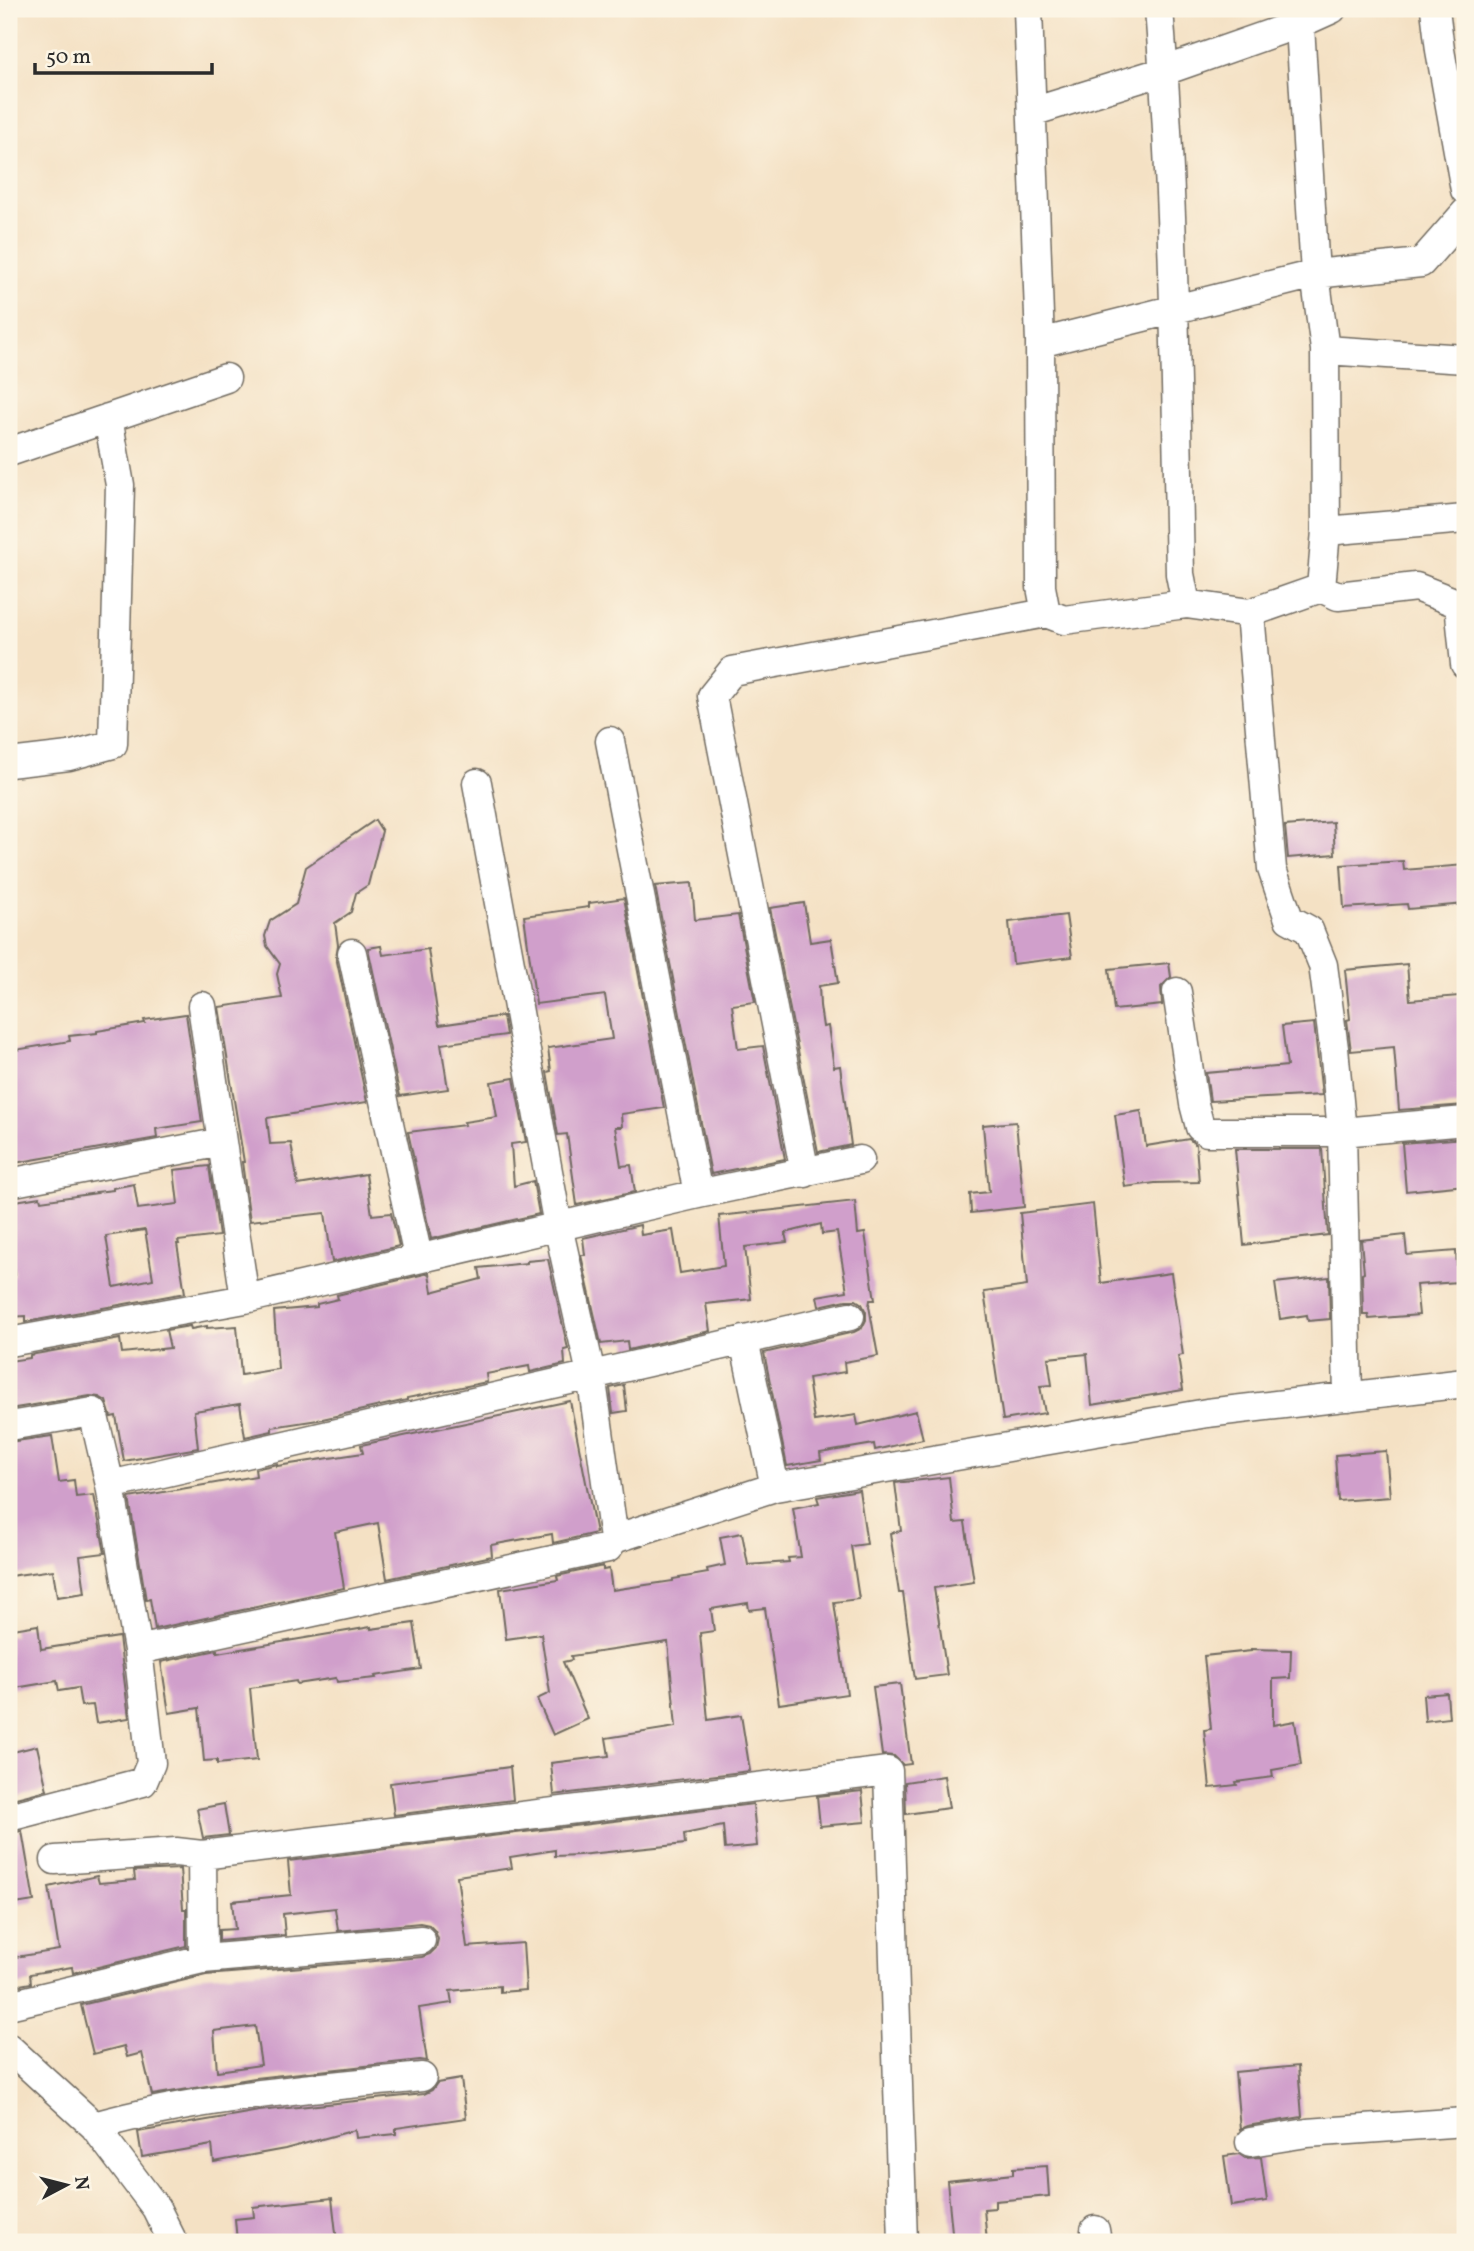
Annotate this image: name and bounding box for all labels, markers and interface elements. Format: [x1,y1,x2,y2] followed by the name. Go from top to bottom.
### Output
[35,32,212,76] scale bar
[46,43,91,72] text: 50 m
[32,2150,102,2220] north arrow
[67,2175,95,2192] text: N

